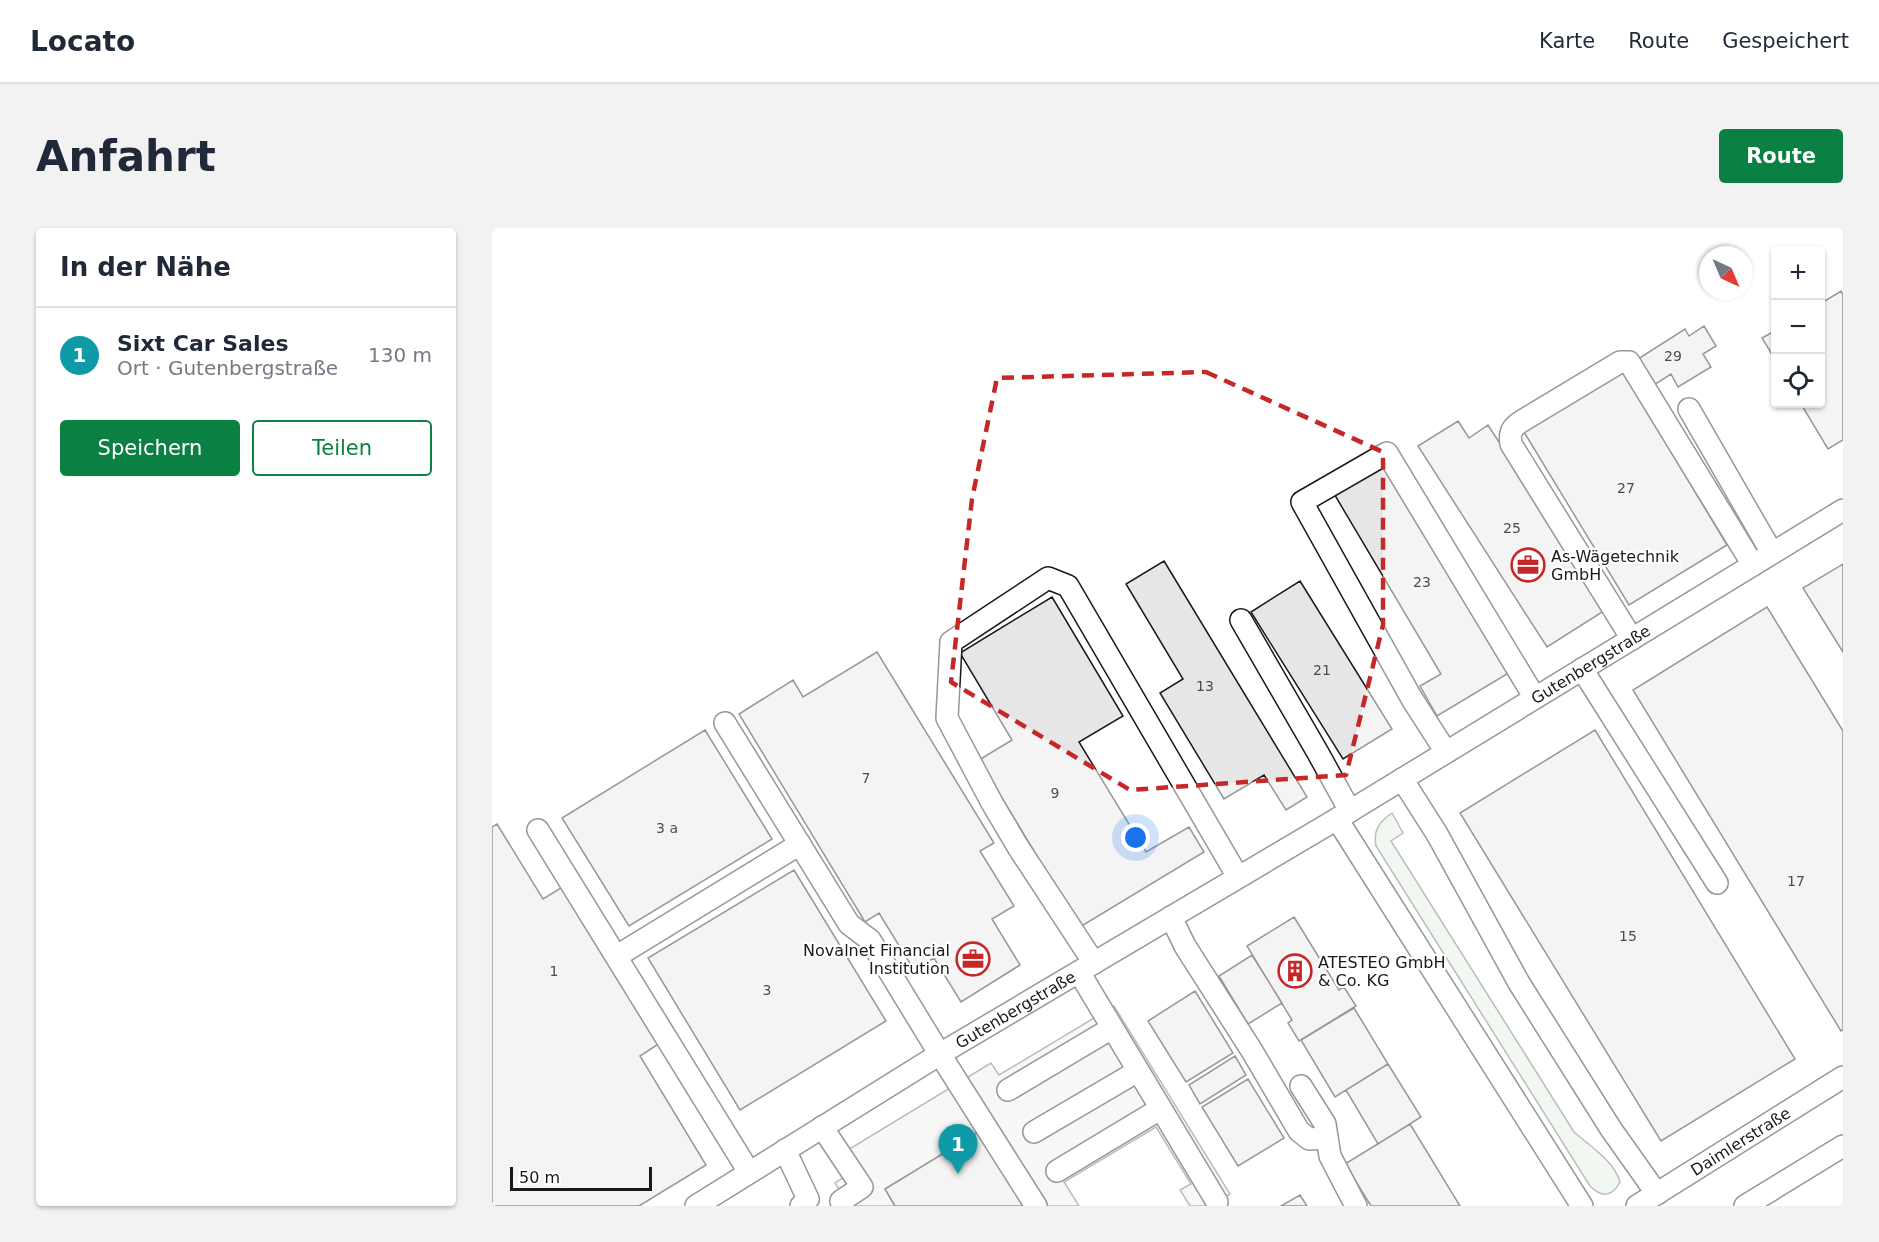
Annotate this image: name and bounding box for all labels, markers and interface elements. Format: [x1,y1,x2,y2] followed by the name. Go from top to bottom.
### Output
[30,25,135,58] text: Locato
[1539,29,1595,53] text: Karte
[1628,29,1689,53] text: Route
[1722,29,1849,53] text: Gespeichert
[1719,129,1843,183] button: Route
[36,132,216,181] text: Anfahrt
[1699,246,1753,300] north arrow
[1771,246,1825,408] map controls
[1771,246,1825,300] button: +
[60,252,231,282] text: In der Nähe
[1771,300,1825,354] button: −
[117,331,289,356] text: Sixt Car Sales
[73,343,86,367] text: 1
[368,343,432,367] text: 130 m
[1664,348,1682,364] house number: 29
[1771,354,1825,408] button: locate
[117,356,338,380] text: Ort · Gutenbergstraße
[60,420,240,476] button: Speichern
[252,420,432,476] button: Teilen
[1617,480,1635,496] house number: 27
[1503,520,1521,536] house number: 25
[1510,547,1546,583] office icon: As-Wägetechnik GmbH
[1551,547,1680,584] place label: As-Wägetechnik GmbH
[1413,574,1431,590] house number: 23
[1528,621,1654,708] street label: Gutenbergstraße
[1313,662,1331,678] house number: 21
[1196,678,1214,694] house number: 13
[862,770,870,786] house number: 7
[1051,785,1059,801] house number: 9
[656,820,678,836] house number: 3 a
[1121,823,1150,852] your location
[1787,873,1805,889] house number: 17
[1619,928,1637,944] house number: 15
[803,941,950,978] place label: Novalnet Financial Institution
[955,941,991,977] office icon: Novalnet Financial Institution
[1277,953,1313,989] building icon: ATESTEO GmbH & Co. KG
[1318,953,1445,990] place label: ATESTEO GmbH & Co. KG
[550,963,558,979] house number: 1
[952,967,1079,1053] street label: Gutenbergstraße
[763,982,771,998] house number: 3
[1687,1103,1794,1180] street label: Daimlerstraße
[938,1124,978,1174] pin: 1
[510,1164,652,1192] scale bar
[519,1168,560,1187] text: 50 m

